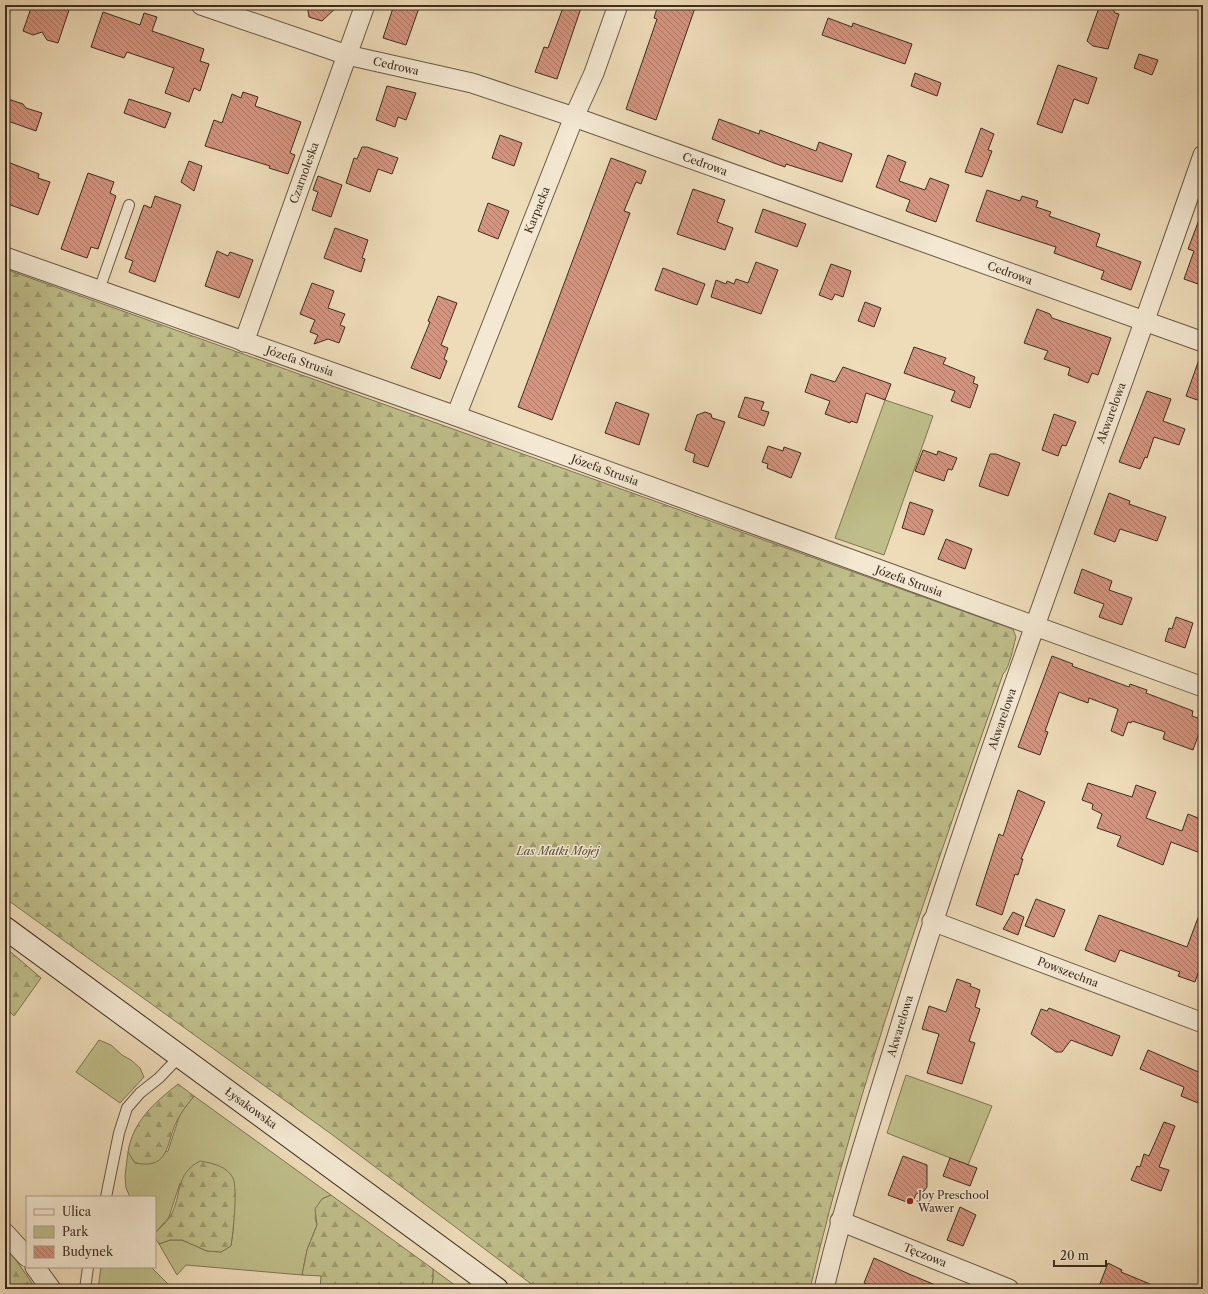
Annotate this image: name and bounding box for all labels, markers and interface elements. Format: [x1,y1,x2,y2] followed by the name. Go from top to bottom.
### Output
[372,54,421,78] street label: Cedrowa
[286,140,322,206] street label: Czarnoleska
[681,149,730,179] street label: Cedrowa
[521,184,553,235] street label: Karpacka
[986,258,1035,288] street label: Cedrowa
[262,342,336,379] street label: Józefa Strusia
[1093,380,1129,446] street label: Akwarelowa
[568,451,641,489] street label: Józefa Strusia
[872,562,945,600] street label: Józefa Strusia
[985,686,1019,752] street label: Akwarelowa
[516,844,601,858] park label: Las Matki Mojej
[1035,954,1101,990] street label: Powszechna
[884,993,916,1060] street label: Akwarelowa
[222,1084,280,1132] street label: Łysakowska
[916,1188,990,1215] place label: Joy Preschool Wawer
[26,1196,156,1268] legend
[905,1196,915,1206] marker: Joy Preschool Wawer
[62,1204,92,1219] text: Ulica
[62,1224,89,1239] text: Park
[901,1240,949,1270] street label: Tęczowa
[1054,1242,1106,1268] scale bar
[62,1244,114,1259] text: Budynek
[1060,1248,1089,1263] text: 20 m

